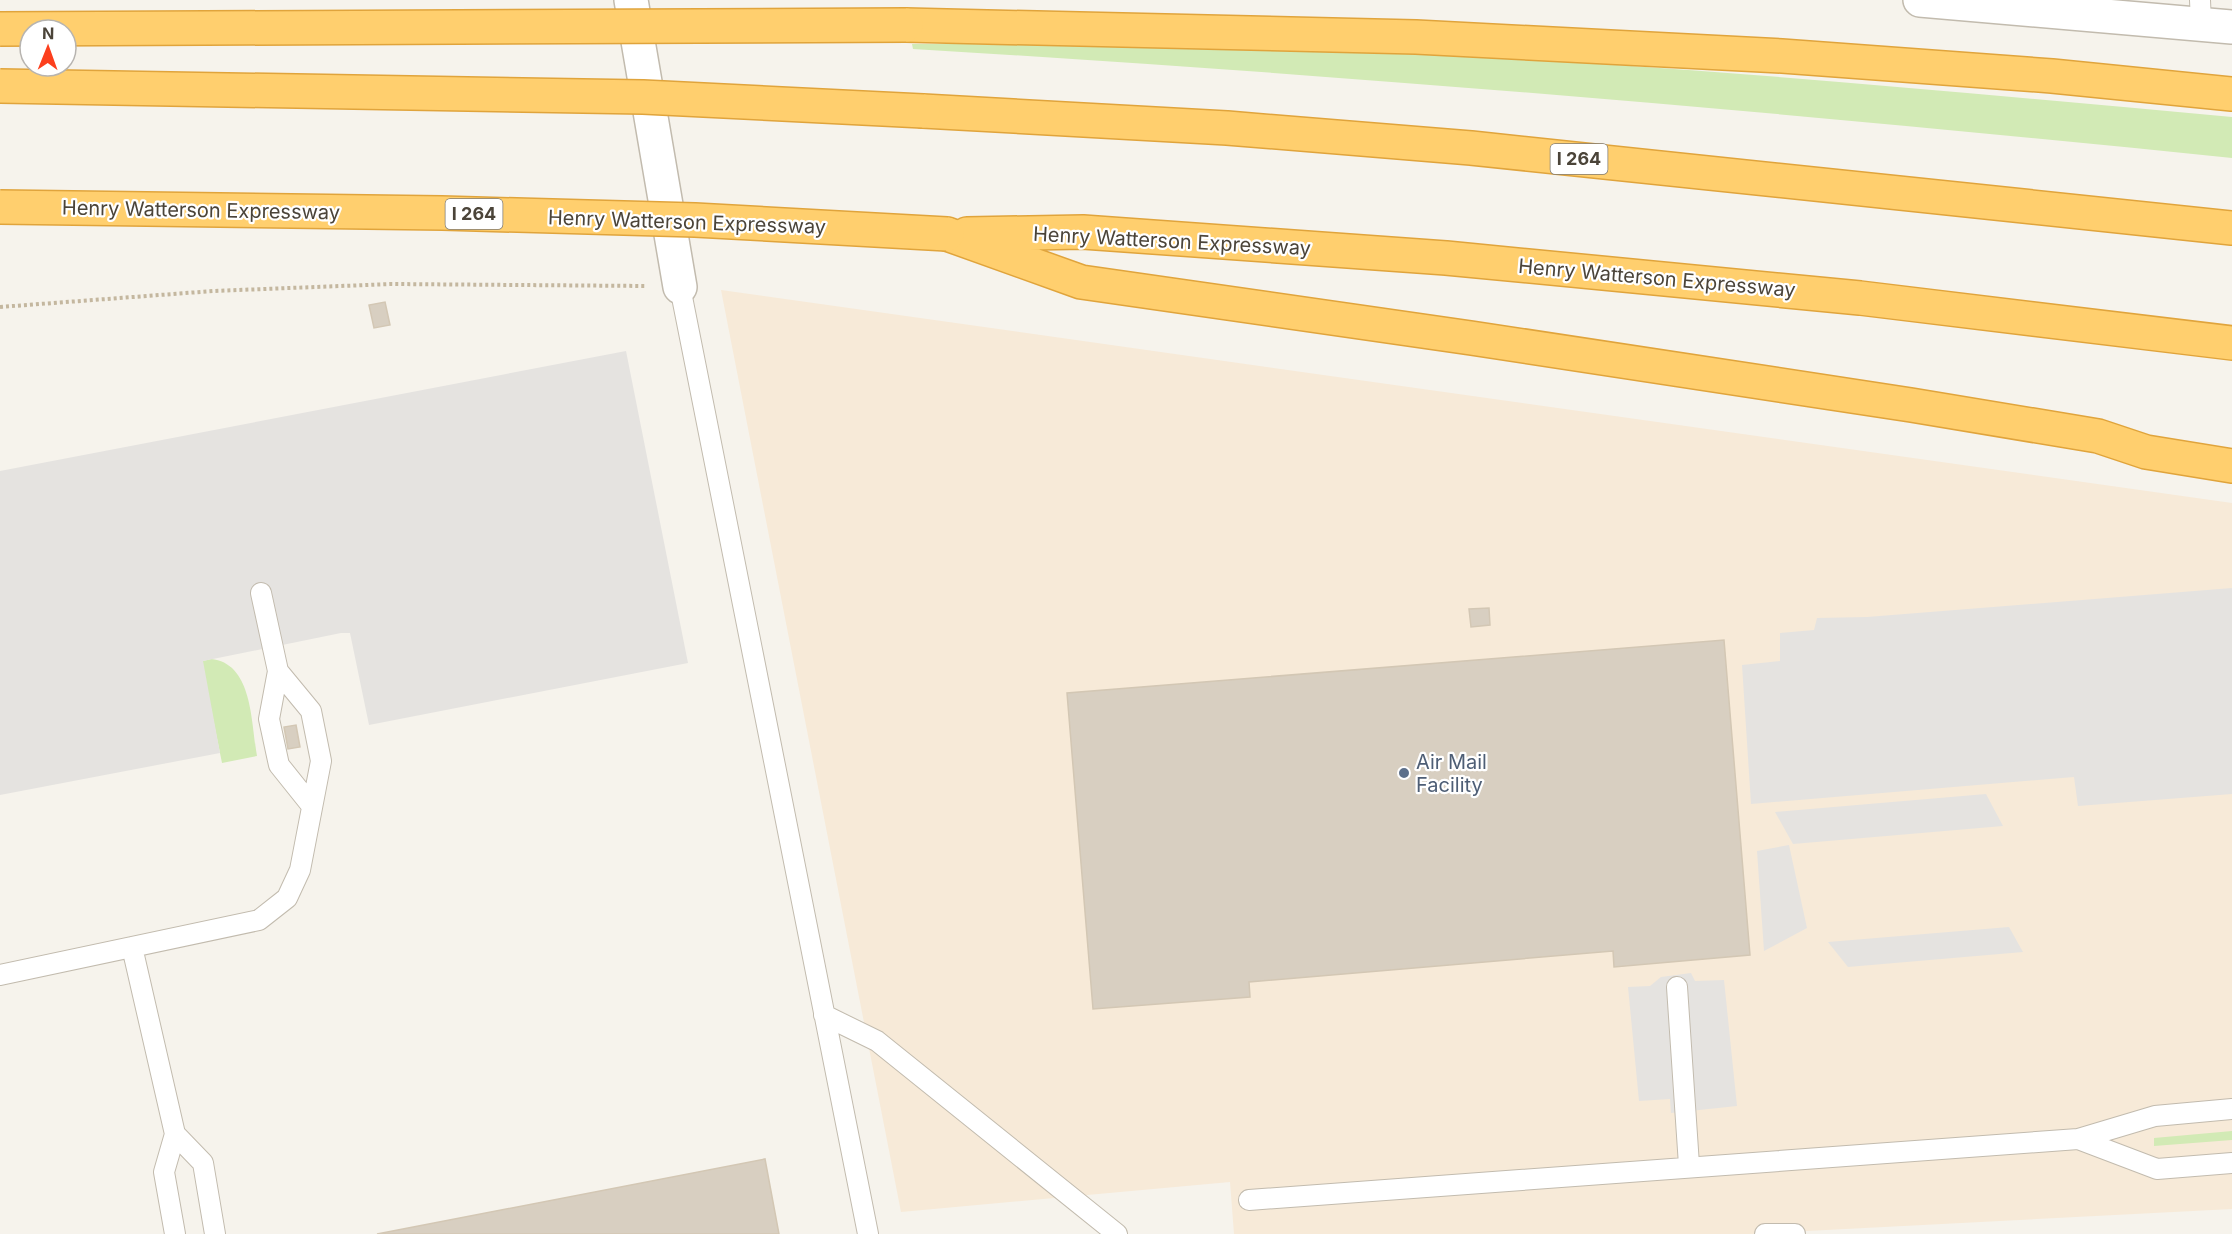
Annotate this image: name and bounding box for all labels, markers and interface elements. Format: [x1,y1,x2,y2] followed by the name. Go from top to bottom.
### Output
[18,18,78,78] north arrow
[42,23,55,43] text: N
[1550,144,1608,174] road number: I 264
[62,196,340,224] street label: Henry Watterson Expressway
[446,199,502,229] road number: I 264
[548,205,826,239] street label: Henry Watterson Expressway
[1032,222,1312,260] street label: Henry Watterson Expressway
[1517,254,1797,302] street label: Henry Watterson Expressway
[1416,750,1487,797] place label: Air Mail Facility
[1397,766,1411,780] marker: Air Mail Facility

